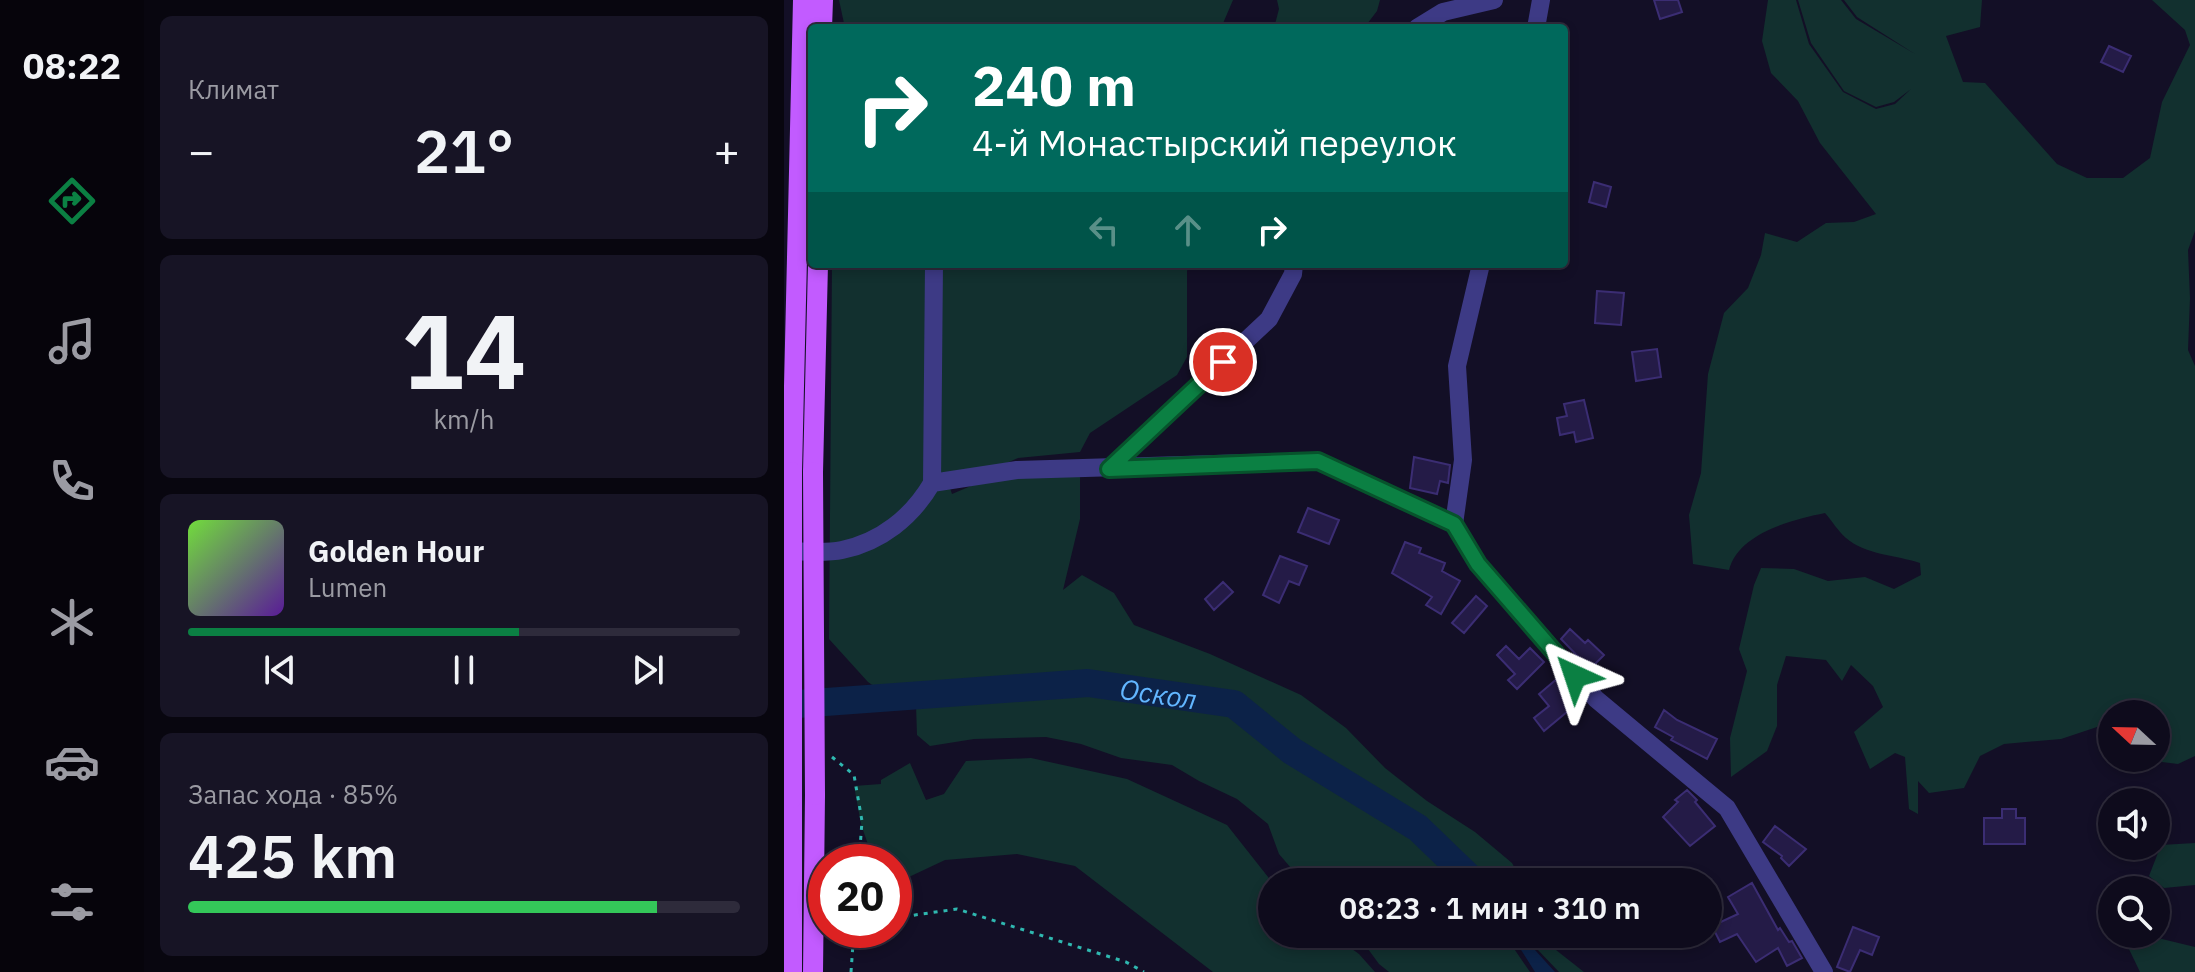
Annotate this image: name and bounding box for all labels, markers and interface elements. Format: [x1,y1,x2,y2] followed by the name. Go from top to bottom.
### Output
[23,42,121,89] text: 08:22
[972,49,1136,121] text: 240 m
[840,56,944,160] icon: right
[188,72,279,106] text: Климат
[414,111,514,190] text: 21°
[972,119,1457,166] text: 4-й Монастырский переулок
[188,122,214,179] text: −
[714,122,740,179] text: +
[44,173,100,229] icon: directions
[1082,208,1126,252] icon: left
[1166,208,1210,252] icon: ahead
[1250,208,1294,252] icon: right
[402,282,526,418] text: 14
[44,313,100,369] icon: music
[1189,328,1257,396] pin
[1201,340,1245,384] icon: arrive
[433,402,495,436] text: km/h
[44,453,100,509] icon: phone
[308,531,484,570] text: Golden Hour
[308,570,387,604] text: Lumen
[44,594,100,650] icon: climate
[1533,634,1617,718] position arrow
[258,648,302,692] icon: previous
[442,648,486,692] icon: pause
[626,648,670,692] icon: next
[1118,669,1199,717] water label: Оскол
[2098,700,2170,772] north arrow
[2098,700,2170,948] map controls
[44,734,100,790] icon: car
[188,777,398,811] text: Запас хода · 85%
[2098,788,2170,860] button: sound
[188,816,397,895] text: 425 km
[808,844,912,948] speed limit sign: 20
[44,874,100,930] icon: filters
[2098,876,2170,948] button: search
[1339,888,1641,927] text: 08:23 · 1 мин · 310 m

